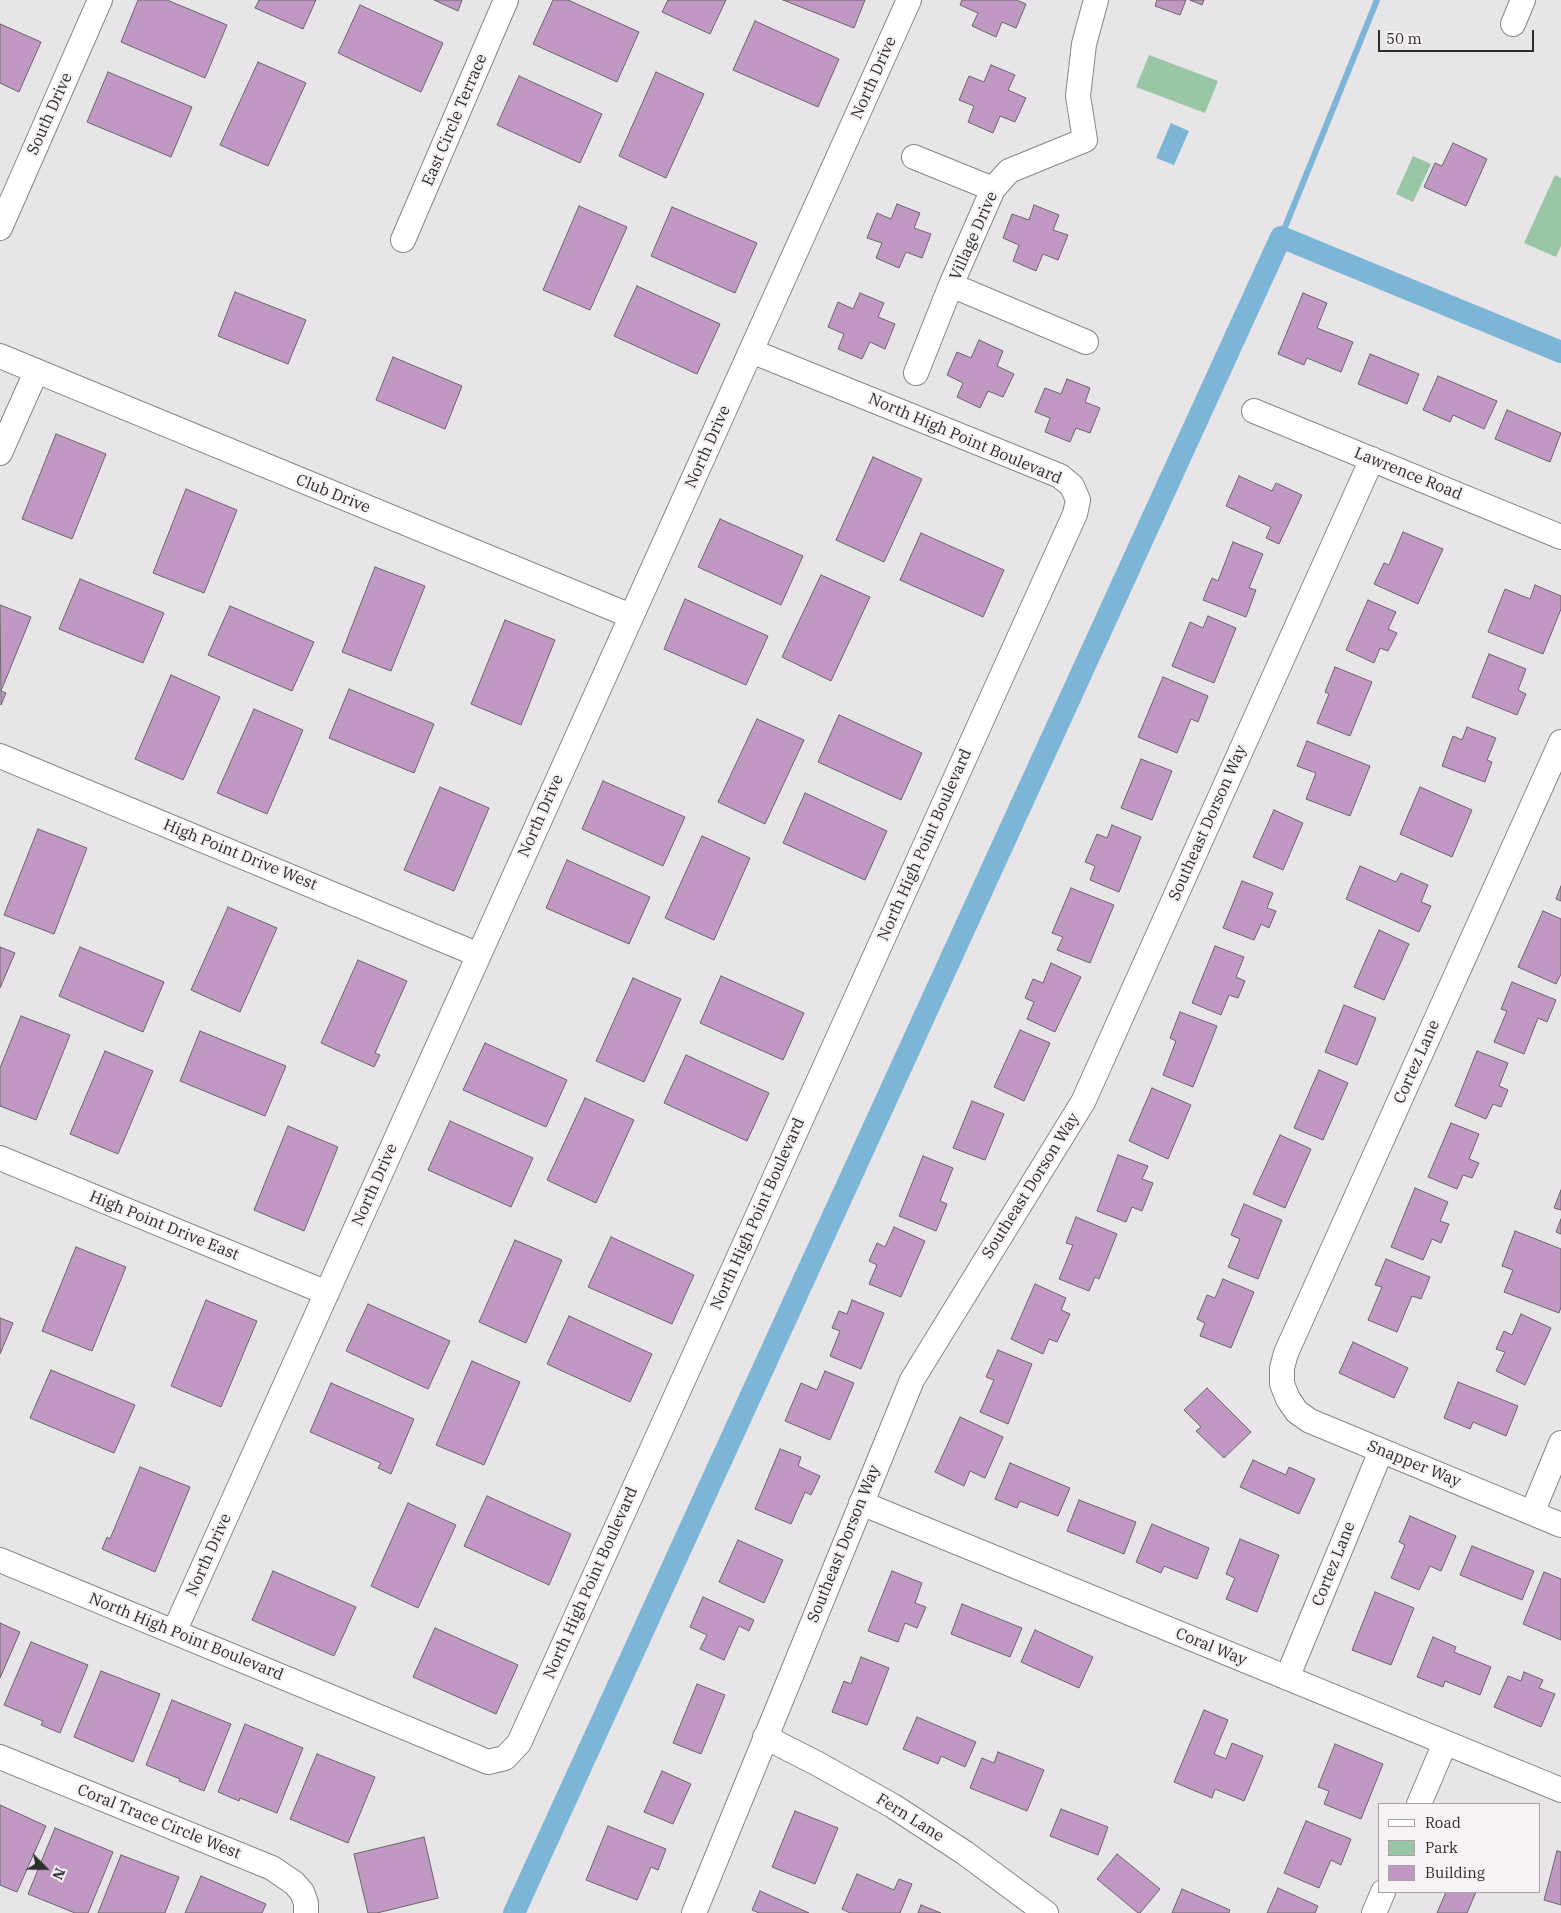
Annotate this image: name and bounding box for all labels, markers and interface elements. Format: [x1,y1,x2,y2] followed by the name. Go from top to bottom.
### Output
[1381,20,1537,52] scale bar
[1386,29,1422,48] text: 50 m
[847,34,901,122] street label: North Drive
[418,51,492,189] street label: East Circle Terrace
[23,70,77,158] street label: South Drive
[946,189,1002,283] street label: Village Drive
[865,389,1065,489] street label: North High Point Boulevard
[681,403,735,491] street label: North Drive
[1351,444,1465,504] street label: Lawrence Road
[293,470,373,518] street label: Club Drive
[1165,742,1251,904] street label: Southeast Dorson Way
[874,746,976,944] street label: North High Point Boulevard
[514,772,568,860] street label: North Drive
[160,815,320,895] street label: High Point Drive West
[1390,1017,1444,1107] street label: Cortez Lane
[978,1110,1084,1262] street label: Southeast Dorson Way
[707,1115,809,1313] street label: North High Point Boulevard
[348,1141,402,1229] street label: North Drive
[86,1187,242,1265] street label: High Point Drive East
[1364,1437,1464,1491] street label: Snapper Way
[804,1462,884,1626] street label: Southeast Dorson Way
[540,1484,642,1682] street label: North High Point Boulevard
[182,1511,236,1599] street label: North Drive
[1308,1519,1360,1609] street label: Cortez Lane
[86,1589,286,1685] street label: North High Point Boulevard
[1173,1624,1249,1670] street label: Coral Way
[74,1780,244,1864] street label: Coral Trace Circle West
[873,1790,947,1846] street label: Fern Lane
[1378,1803,1541,1893] legend
[1425,1813,1461,1832] text: Road
[1425,1838,1458,1857] text: Park
[20,1843,70,1893] north arrow
[1425,1863,1485,1882] text: Building
[48,1865,69,1882] text: N

